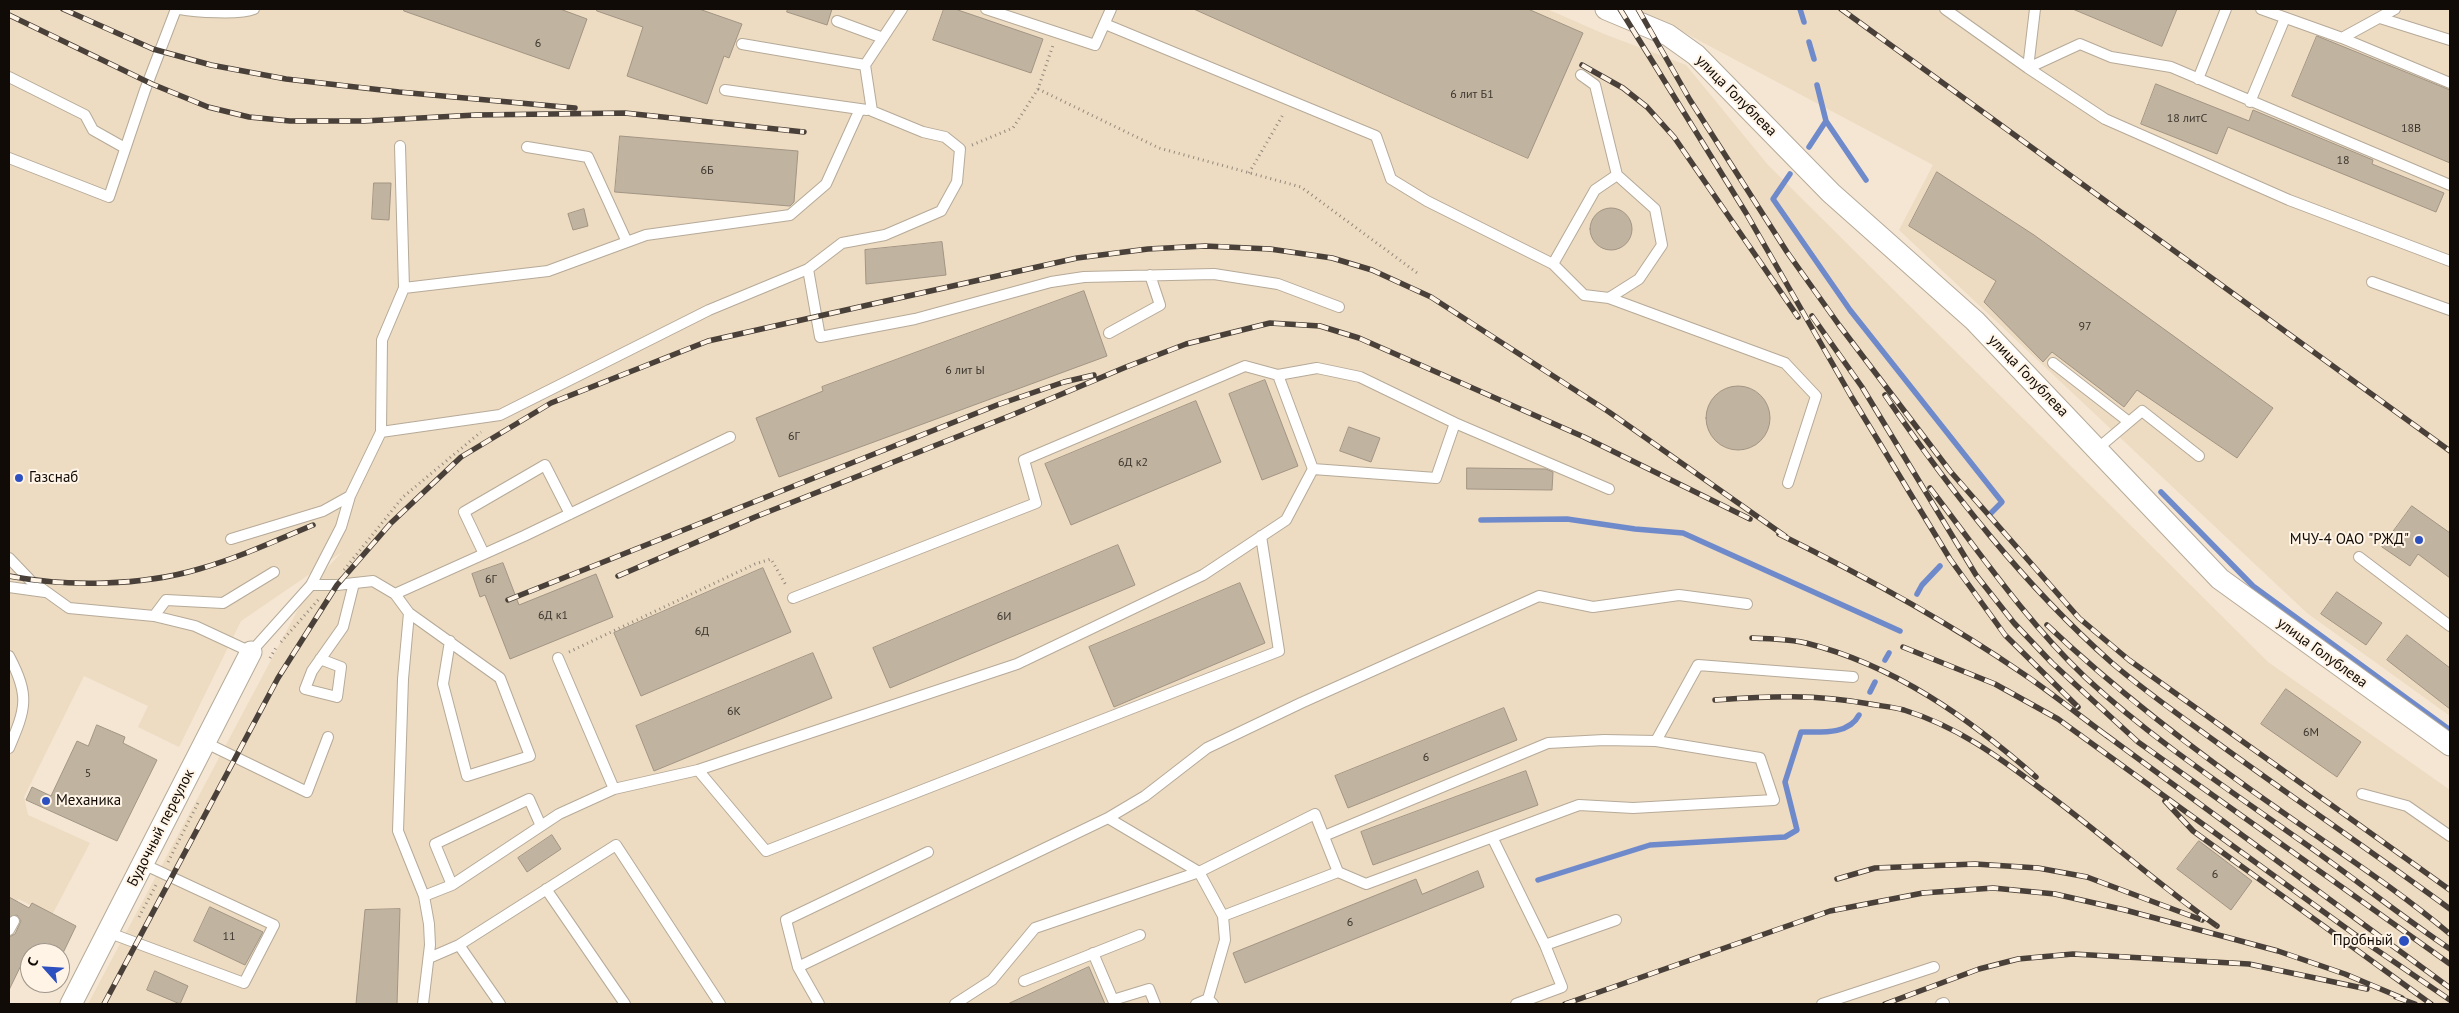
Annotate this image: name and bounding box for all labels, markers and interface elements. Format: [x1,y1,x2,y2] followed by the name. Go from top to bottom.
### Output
[535,37,541,51] house number: 6
[1692,52,1780,140] street label: улица Голублева
[1450,88,1494,102] house number: 6 лит Б1
[2167,112,2207,126] house number: 18 литС
[2401,122,2421,136] house number: 18В
[2336,154,2350,168] house number: 18
[700,164,714,178] house number: 6Б
[2078,320,2092,334] house number: 97
[1984,331,2072,421] street label: улица Голублева
[945,364,985,378] house number: 6 лит Ы
[788,430,800,444] house number: 6Г
[1118,456,1148,470] house number: 6Д к2
[29,469,78,487] place label: Газснаб
[13,472,25,484] marker: Газснаб
[2290,531,2409,549] place label: МЧУ-4 ОАО "РЖД"
[2413,534,2425,546] marker: МЧУ-4 ОАО "РЖД"
[485,573,497,587] house number: 6Г
[538,609,568,623] house number: 6Д к1
[997,610,1011,624] house number: 6И
[2273,614,2371,692] street label: улица Голублева
[695,625,709,639] house number: 6Д
[727,705,741,719] house number: 6К
[2303,726,2319,740] house number: 6М
[1423,751,1429,765] house number: 6
[124,766,198,890] street label: Будочный переулок
[85,767,91,781] house number: 5
[56,792,121,810] place label: Механика
[40,795,52,807] marker: Механика
[2212,868,2218,882] house number: 6
[1347,916,1353,930] house number: 6
[222,930,236,944] house number: 11
[2333,932,2393,950] place label: Пробный
[2397,934,2411,948] marker: Пробный
[20,943,70,993] north arrow
[23,954,42,969] text: С

